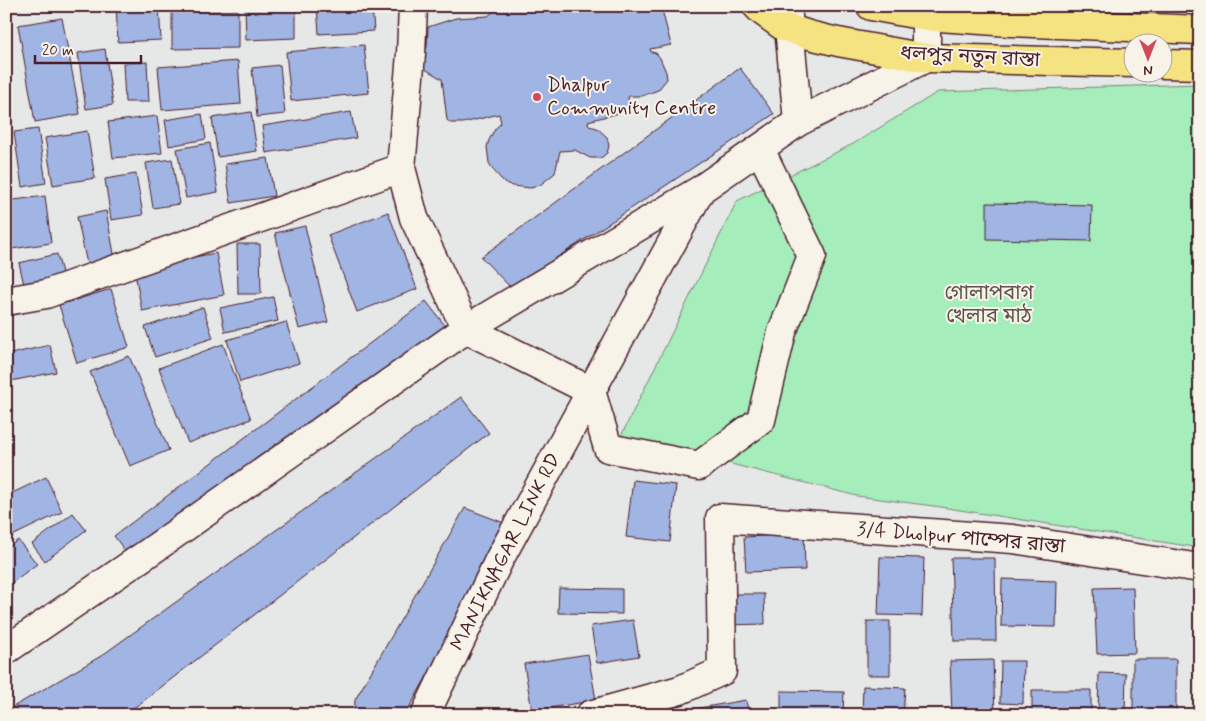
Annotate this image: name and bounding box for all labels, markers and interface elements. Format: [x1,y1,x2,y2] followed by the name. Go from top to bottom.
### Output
[35,32,141,64] scale bar
[1124,32,1174,82] north arrow
[899,40,1041,74] street label: ধলপুর নতুন রাস্তা
[42,41,74,61] text: 20 m
[1143,61,1153,79] text: N
[547,72,716,122] place label: Dhalpur Community Centre
[531,91,543,103] marker: Dhalpur Community Centre
[944,280,1035,330] park label: গোলাপবাগ খেলার মাঠ
[444,449,568,655] street label: MANIKNAGAR LINK RD
[856,515,1067,561] street label: 3/4 Dholpur পাম্পের রাস্তা

